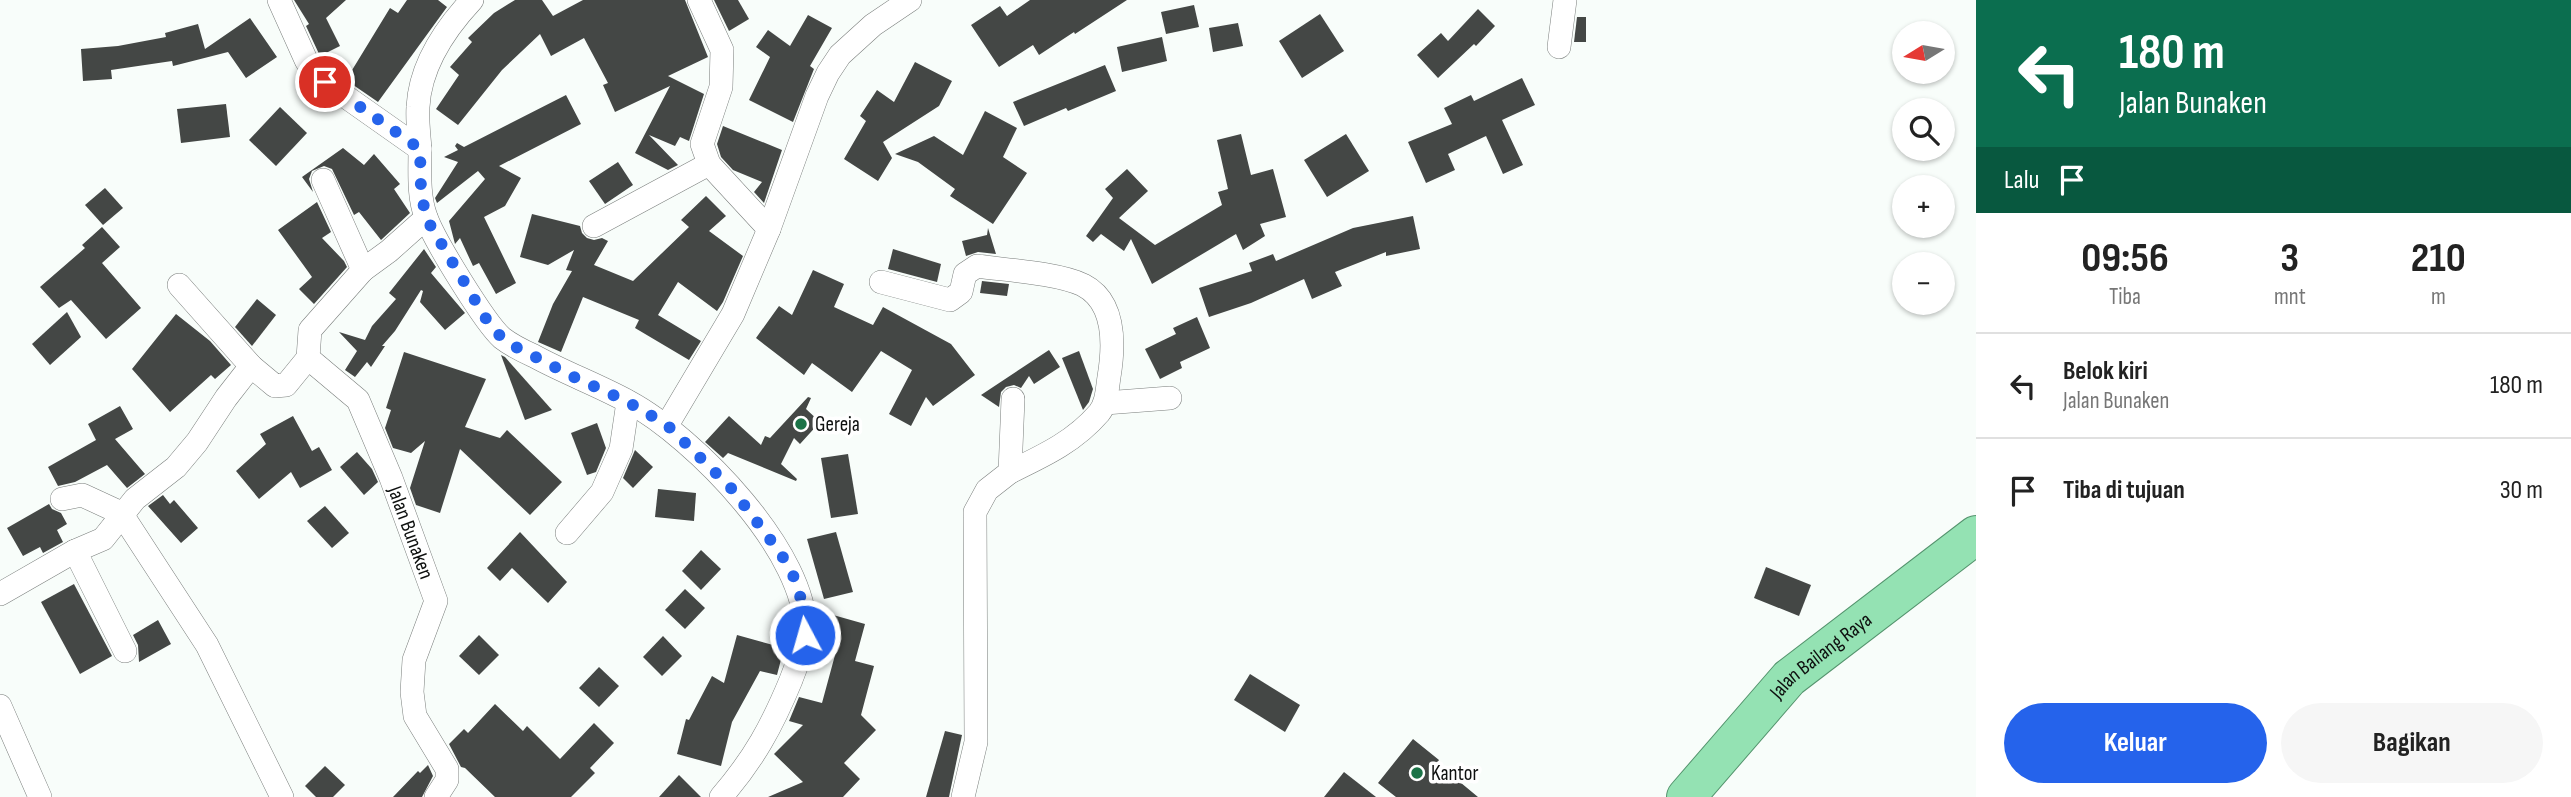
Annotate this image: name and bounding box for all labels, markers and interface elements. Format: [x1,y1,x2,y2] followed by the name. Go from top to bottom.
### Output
[1892,21,1955,84] north arrow
[1892,21,1955,315] map controls
[2119,24,2225,83] text: 180 m
[2004,28,2095,119] icon: left
[295,52,355,112] pin
[306,63,344,101] icon: arrive
[2119,84,2267,123] text: Jalan Bunaken
[1892,98,1955,161] button: search
[2053,161,2091,199] icon: arrive
[2004,165,2039,196] text: Lalu
[1892,175,1955,238] button: +
[2081,233,2169,284] text: 09:56
[2280,233,2299,284] text: 3
[2411,233,2466,284] text: 210
[1892,252,1955,315] button: −
[2109,283,2141,311] text: Tiba
[2274,283,2306,311] text: mnt
[2431,283,2446,311] text: m
[2063,356,2148,387] text: Belok kiri
[2004,367,2042,405] icon: left
[2490,370,2543,401] text: 180 m
[2063,387,2169,415] text: Jalan Bunaken
[815,412,860,437] place label: Gereja
[793,416,809,432] marker: Gereja
[2004,472,2042,510] icon: arrive
[2063,475,2185,506] text: Tiba di tujuan
[2500,475,2543,506] text: 30 m
[382,482,439,583] street label: Jalan Bunaken
[768,598,842,672] position arrow
[1764,607,1877,705] street label: Jalan Bailang Raya
[2004,703,2267,783] button: Keluar
[2281,703,2543,783] button: Bagikan
[1431,761,1479,786] place label: Kantor
[1409,765,1425,781] marker: Kantor

